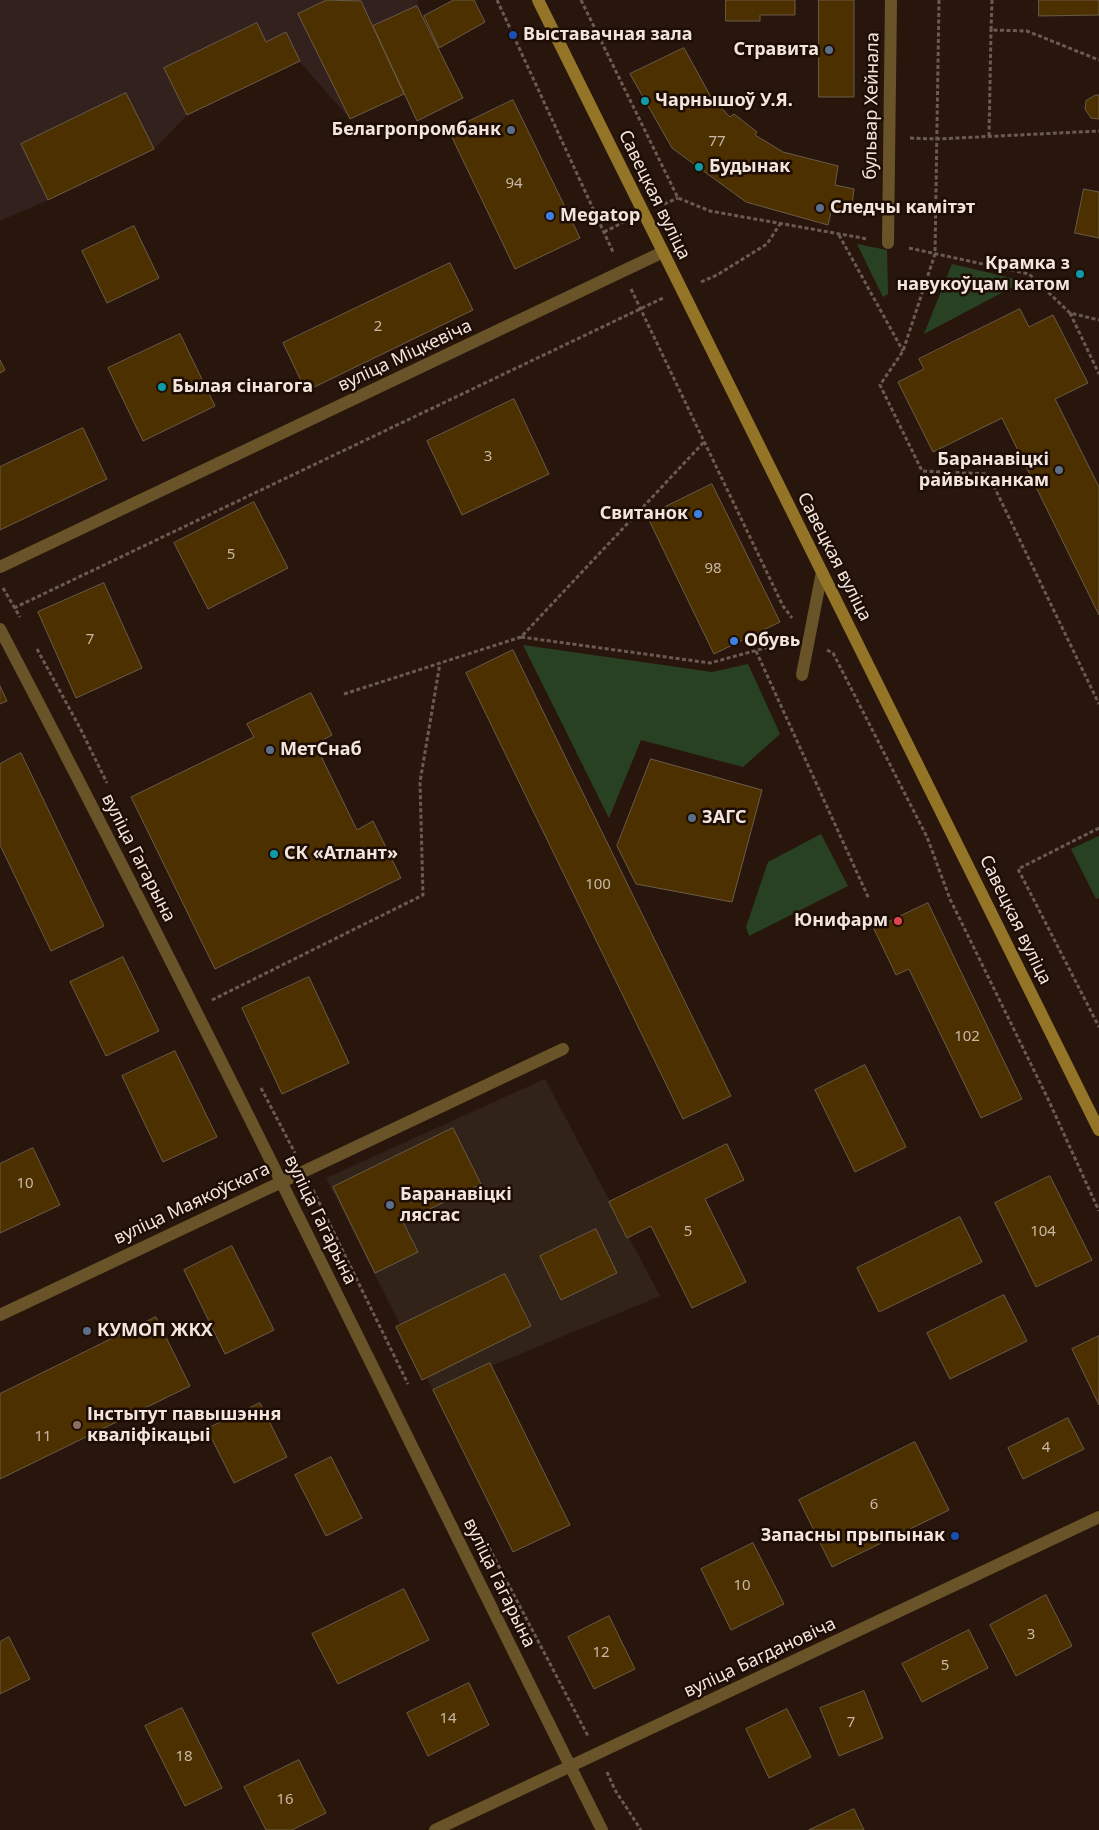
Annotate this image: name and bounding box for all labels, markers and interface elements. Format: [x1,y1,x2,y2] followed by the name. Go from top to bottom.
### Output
[523,24,693,46] place label: Выставачная зала
[507,29,519,41] marker: Выставачная зала
[860,32,884,180] street label: бульвар Хейнала
[733,39,819,61] place label: Стравита
[823,44,835,56] marker: Стравита
[655,90,793,112] place label: Чарнышоў У.Я.
[639,95,651,107] marker: Чарнышоў У.Я.
[331,119,501,141] place label: Белагропромбанк
[505,124,517,136] marker: Белагропромбанк
[613,127,695,263] street label: Савецкая вуліца
[708,133,726,151] house number: 77
[709,156,790,178] place label: Будынак
[693,161,705,173] marker: Будынак
[505,175,523,193] house number: 94
[830,197,975,219] place label: Следчы камітэт
[814,202,826,214] marker: Следчы камітэт
[560,205,640,227] place label: Megatop
[544,210,556,222] marker: Megatop
[896,253,1070,296] place label: Крамка з навукоўцам катом
[1074,268,1086,280] marker: Крамка з навукоўцам катом
[334,315,476,397] street label: вуліца Міцкевіча
[374,318,382,336] house number: 2
[172,376,313,398] place label: Былая сінагога
[156,381,168,393] marker: Былая сінагога
[484,448,492,466] house number: 3
[919,449,1049,492] place label: Баранавіцкі райвыканкам
[1053,464,1065,476] marker: Баранавіцкі райвыканкам
[792,489,876,625] street label: Савецкая вуліца
[600,503,688,525] place label: Свитанок
[692,508,704,520] marker: Свитанок
[227,546,235,564] house number: 5
[704,560,722,578] house number: 98
[744,630,800,652] place label: Обувь
[86,631,94,649] house number: 7
[728,635,740,647] marker: Обувь
[280,739,362,761] place label: МетСнаб
[264,744,276,756] marker: МетСнаб
[96,790,180,926] street label: вуліца Гагарына
[702,807,747,829] place label: ЗАГС
[686,812,698,824] marker: ЗАГС
[284,843,398,865] place label: СК «Атлант»
[268,848,280,860] marker: СК «Атлант»
[974,852,1056,988] street label: Савецкая вуліца
[585,876,611,894] house number: 100
[794,910,888,932] place label: Юнифарм
[892,915,904,927] marker: Юнифарм
[954,1028,980,1046] house number: 102
[279,1152,361,1288] street label: вуліца Гагарына
[110,1158,274,1250] street label: вуліца Маякоўскага
[16,1175,34,1193] house number: 10
[400,1184,512,1226] place label: Баранавіцкі лясгас
[384,1199,396,1211] marker: Баранавіцкі лясгас
[684,1223,692,1241] house number: 5
[1030,1223,1056,1241] house number: 104
[97,1320,213,1342] place label: КУМОП ЖКХ
[81,1325,93,1337] marker: КУМОП ЖКХ
[87,1404,281,1446] place label: Інстытут павышэння кваліфікацыі
[71,1419,83,1431] marker: Інстытут павышэння кваліфікацыі
[34,1428,52,1446] house number: 11
[1042,1439,1050,1457] house number: 4
[870,1496,878,1514] house number: 6
[458,1515,540,1651] street label: вуліца Гагарына
[761,1525,945,1547] place label: Запасны прыпынак
[949,1530,961,1542] marker: Запасны прыпынак
[733,1577,751,1595] house number: 10
[680,1613,840,1703] street label: вуліца Багдановіча
[1027,1626,1035,1644] house number: 3
[592,1644,610,1662] house number: 12
[941,1657,949,1675] house number: 5
[439,1710,457,1728] house number: 14
[847,1714,855,1732] house number: 7
[175,1748,193,1766] house number: 18
[276,1791,294,1809] house number: 16

